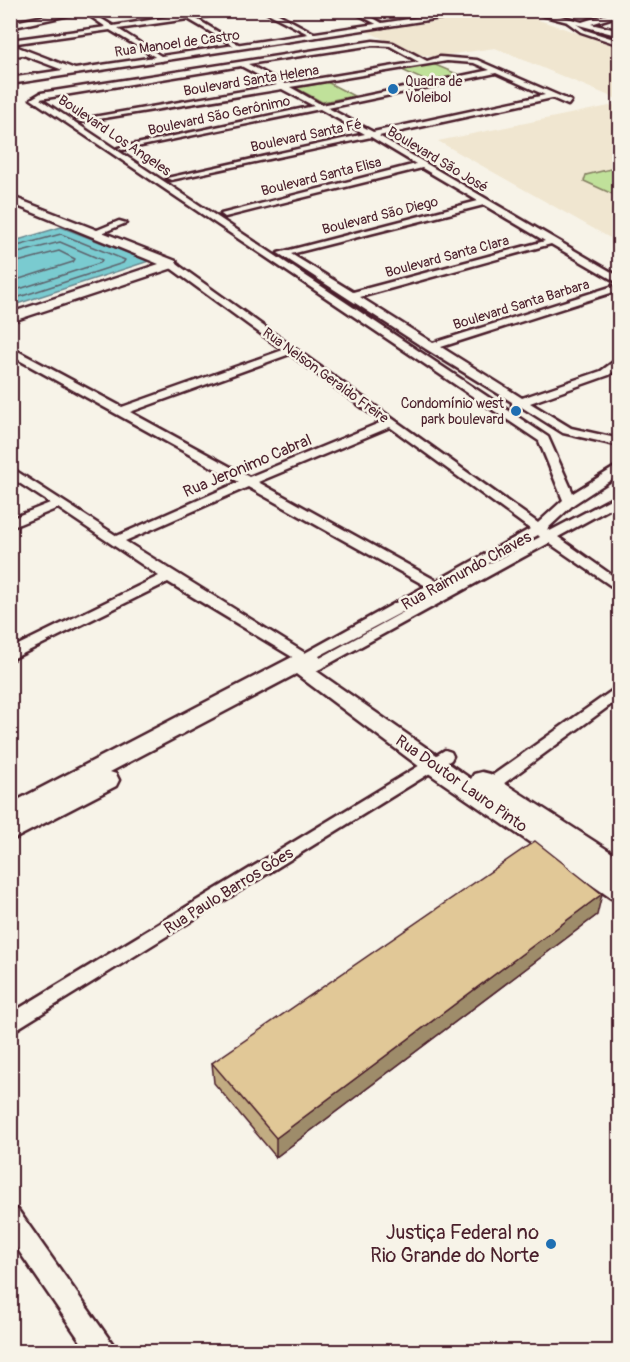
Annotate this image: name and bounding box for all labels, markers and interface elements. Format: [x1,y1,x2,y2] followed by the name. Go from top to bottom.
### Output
[113,26,241,61] street label: Rua Manoel de Castro
[182,61,320,100] street label: Boulevard Santa Helena
[405,73,463,106] place label: Quadra de Voleibol
[386,82,400,96] marker: Quadra de Voleibol
[55,91,175,180] street label: Boulevard Los Angeles
[146,92,292,139] street label: Boulevard São Gerônimo
[249,115,363,156] street label: Boulevard Santa Fé
[384,123,491,196] street label: Boulevard São José
[259,153,383,200] street label: Boulevard Santa Elisa
[320,193,440,238] street label: Boulevard São Diego
[383,232,511,281] street label: Boulevard Santa Clara
[451,276,591,333] street label: Boulevard Santa Barbara
[260,324,392,427] street label: Rua Nelson Geraldo Freire
[401,395,504,428] place label: Condomínio west park boulevard
[509,404,523,418] marker: Condomínio west park boulevard
[180,430,315,502] street label: Rua Jeronimo Cabral
[398,527,535,615] street label: Rua Raimundo Chaves
[392,731,531,837] street label: Rua Doutor Lauro Pinto
[160,843,297,939] street label: Rua Paulo Barros Góes
[370,1220,539,1268] place label: Justiça Federal no Rio Grande do Norte
[544,1237,558,1251] marker: Justiça Federal no Rio Grande do Norte

